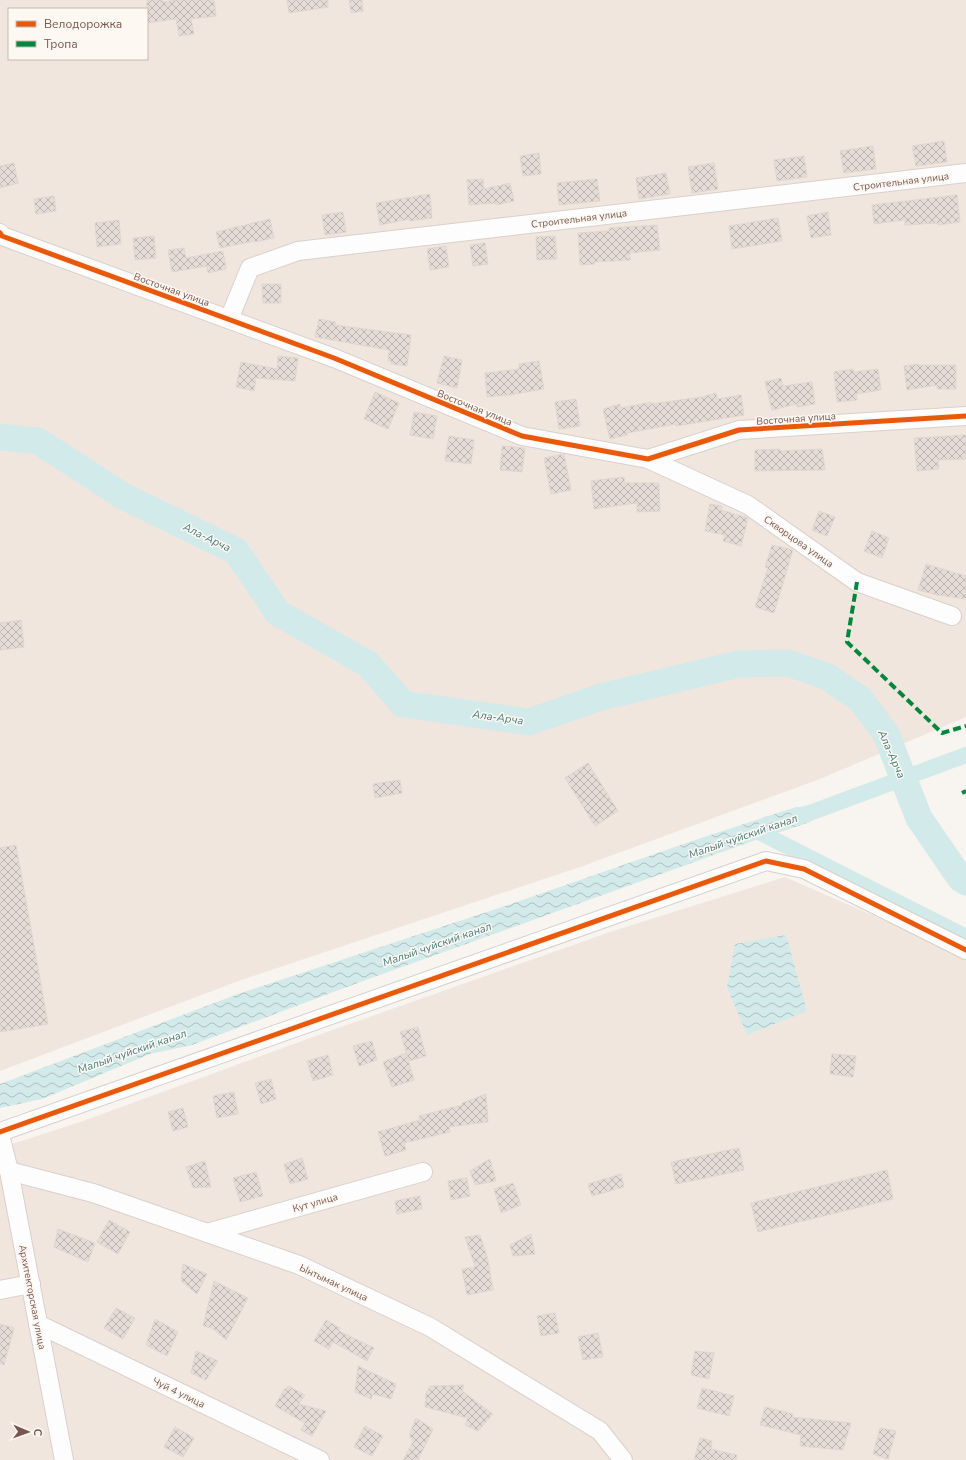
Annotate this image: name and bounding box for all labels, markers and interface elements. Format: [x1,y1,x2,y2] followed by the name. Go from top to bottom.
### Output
[8,8,148,60] legend
[44,16,122,32] text: Велодорожка
[44,36,78,52] text: Тропа
[852,169,950,195] street label: Строительная улица
[530,206,628,232] street label: Строительная улица
[132,270,212,310] street label: Восточная улица
[435,386,514,429] street label: Восточная улица
[756,409,836,429] street label: Восточная улица
[761,513,836,571] street label: Скворцова улица
[180,519,233,555] water label: Ала-Арча
[470,706,524,729] water label: Ала-Арча
[874,727,909,781] water label: Ала-Арча
[687,811,800,862] water label: Малый чуйский канал
[381,919,494,970] water label: Малый чуйский канал
[76,1026,189,1077] water label: Малый чуйский канал
[291,1190,339,1216] street label: Кут улица
[15,1244,49,1351] street label: Архитекторская улица
[297,1261,370,1305] street label: Ынтымак улица
[150,1374,207,1412] street label: Чуй 4 улица
[8,1412,48,1452] north arrow
[30,1428,45,1437] text: С

